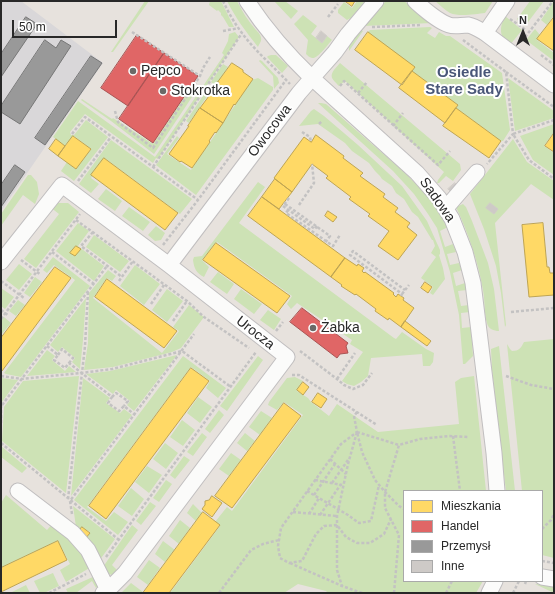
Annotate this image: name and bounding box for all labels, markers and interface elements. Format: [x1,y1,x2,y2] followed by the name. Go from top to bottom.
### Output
[14,12,119,38] scale bar
[503,12,543,52] north arrow
[519,14,527,26] text: N
[19,20,46,34] text: 50 m
[141,63,181,79] place label: Pepco
[425,64,503,99] district label: Osiedle Stare Sady
[128,66,138,76] marker: Pepco
[171,83,230,99] place label: Stokrotka
[158,86,168,96] marker: Stokrotka
[245,101,295,161] street label: Owocowa
[416,174,458,226] street label: Sadowa
[232,313,278,353] street label: Urocza
[321,320,360,336] place label: Żabka
[308,323,318,333] marker: Żabka
[403,490,543,582] legend
[441,499,501,513] text: Mieszkania
[441,519,479,533] text: Handel
[441,539,490,553] text: Przemysł
[441,559,464,573] text: Inne

